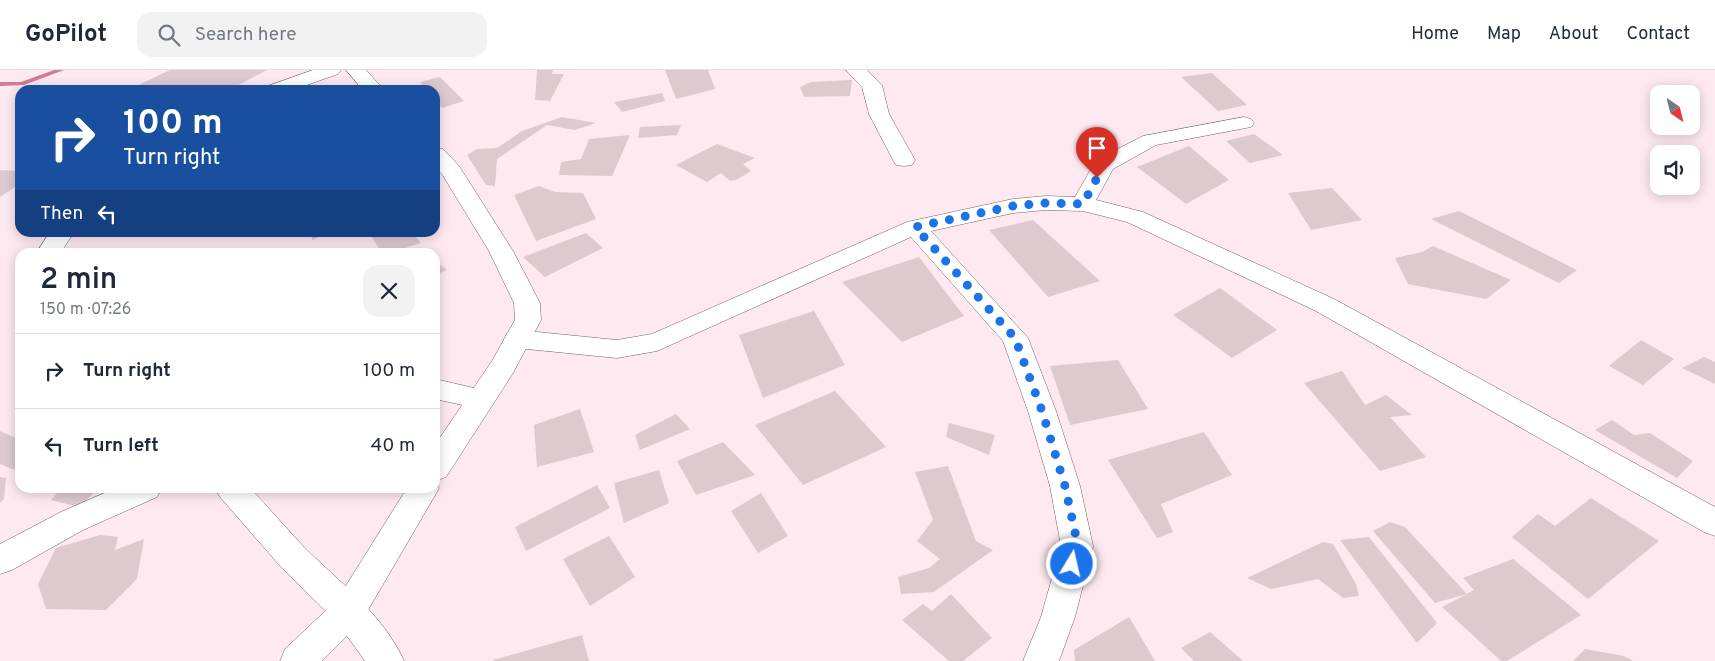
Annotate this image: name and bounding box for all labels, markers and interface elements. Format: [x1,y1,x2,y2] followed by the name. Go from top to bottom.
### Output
[137,12,487,57] search box
[25,20,107,50] text: GoPilot
[155,21,183,49] icon: search
[195,23,296,47] text: Search here
[1411,23,1459,46] text: Home
[1487,23,1521,46] text: Map
[1549,23,1598,46] text: About
[1626,23,1690,46] text: Contact
[1650,85,1700,135] north arrow
[1650,85,1700,195] map controls
[123,102,223,146] text: 100 m
[40,105,105,170] icon: right
[1076,127,1118,178] pin
[1083,134,1111,162] icon: arrive
[123,145,220,172] text: Turn right
[1650,145,1700,195] button: sound
[93,200,121,228] icon: left
[40,202,83,226] text: Then
[40,262,117,299] text: 2 min
[363,265,415,317] button: close
[40,300,131,320] text: 150 m · 07:26
[40,357,68,385] icon: right
[83,359,171,383] text: Turn right
[363,359,415,383] text: 100 m
[40,432,68,460] icon: left
[83,434,159,458] text: Turn left
[370,434,415,458] text: 40 m
[1045,537,1097,589] position arrow

